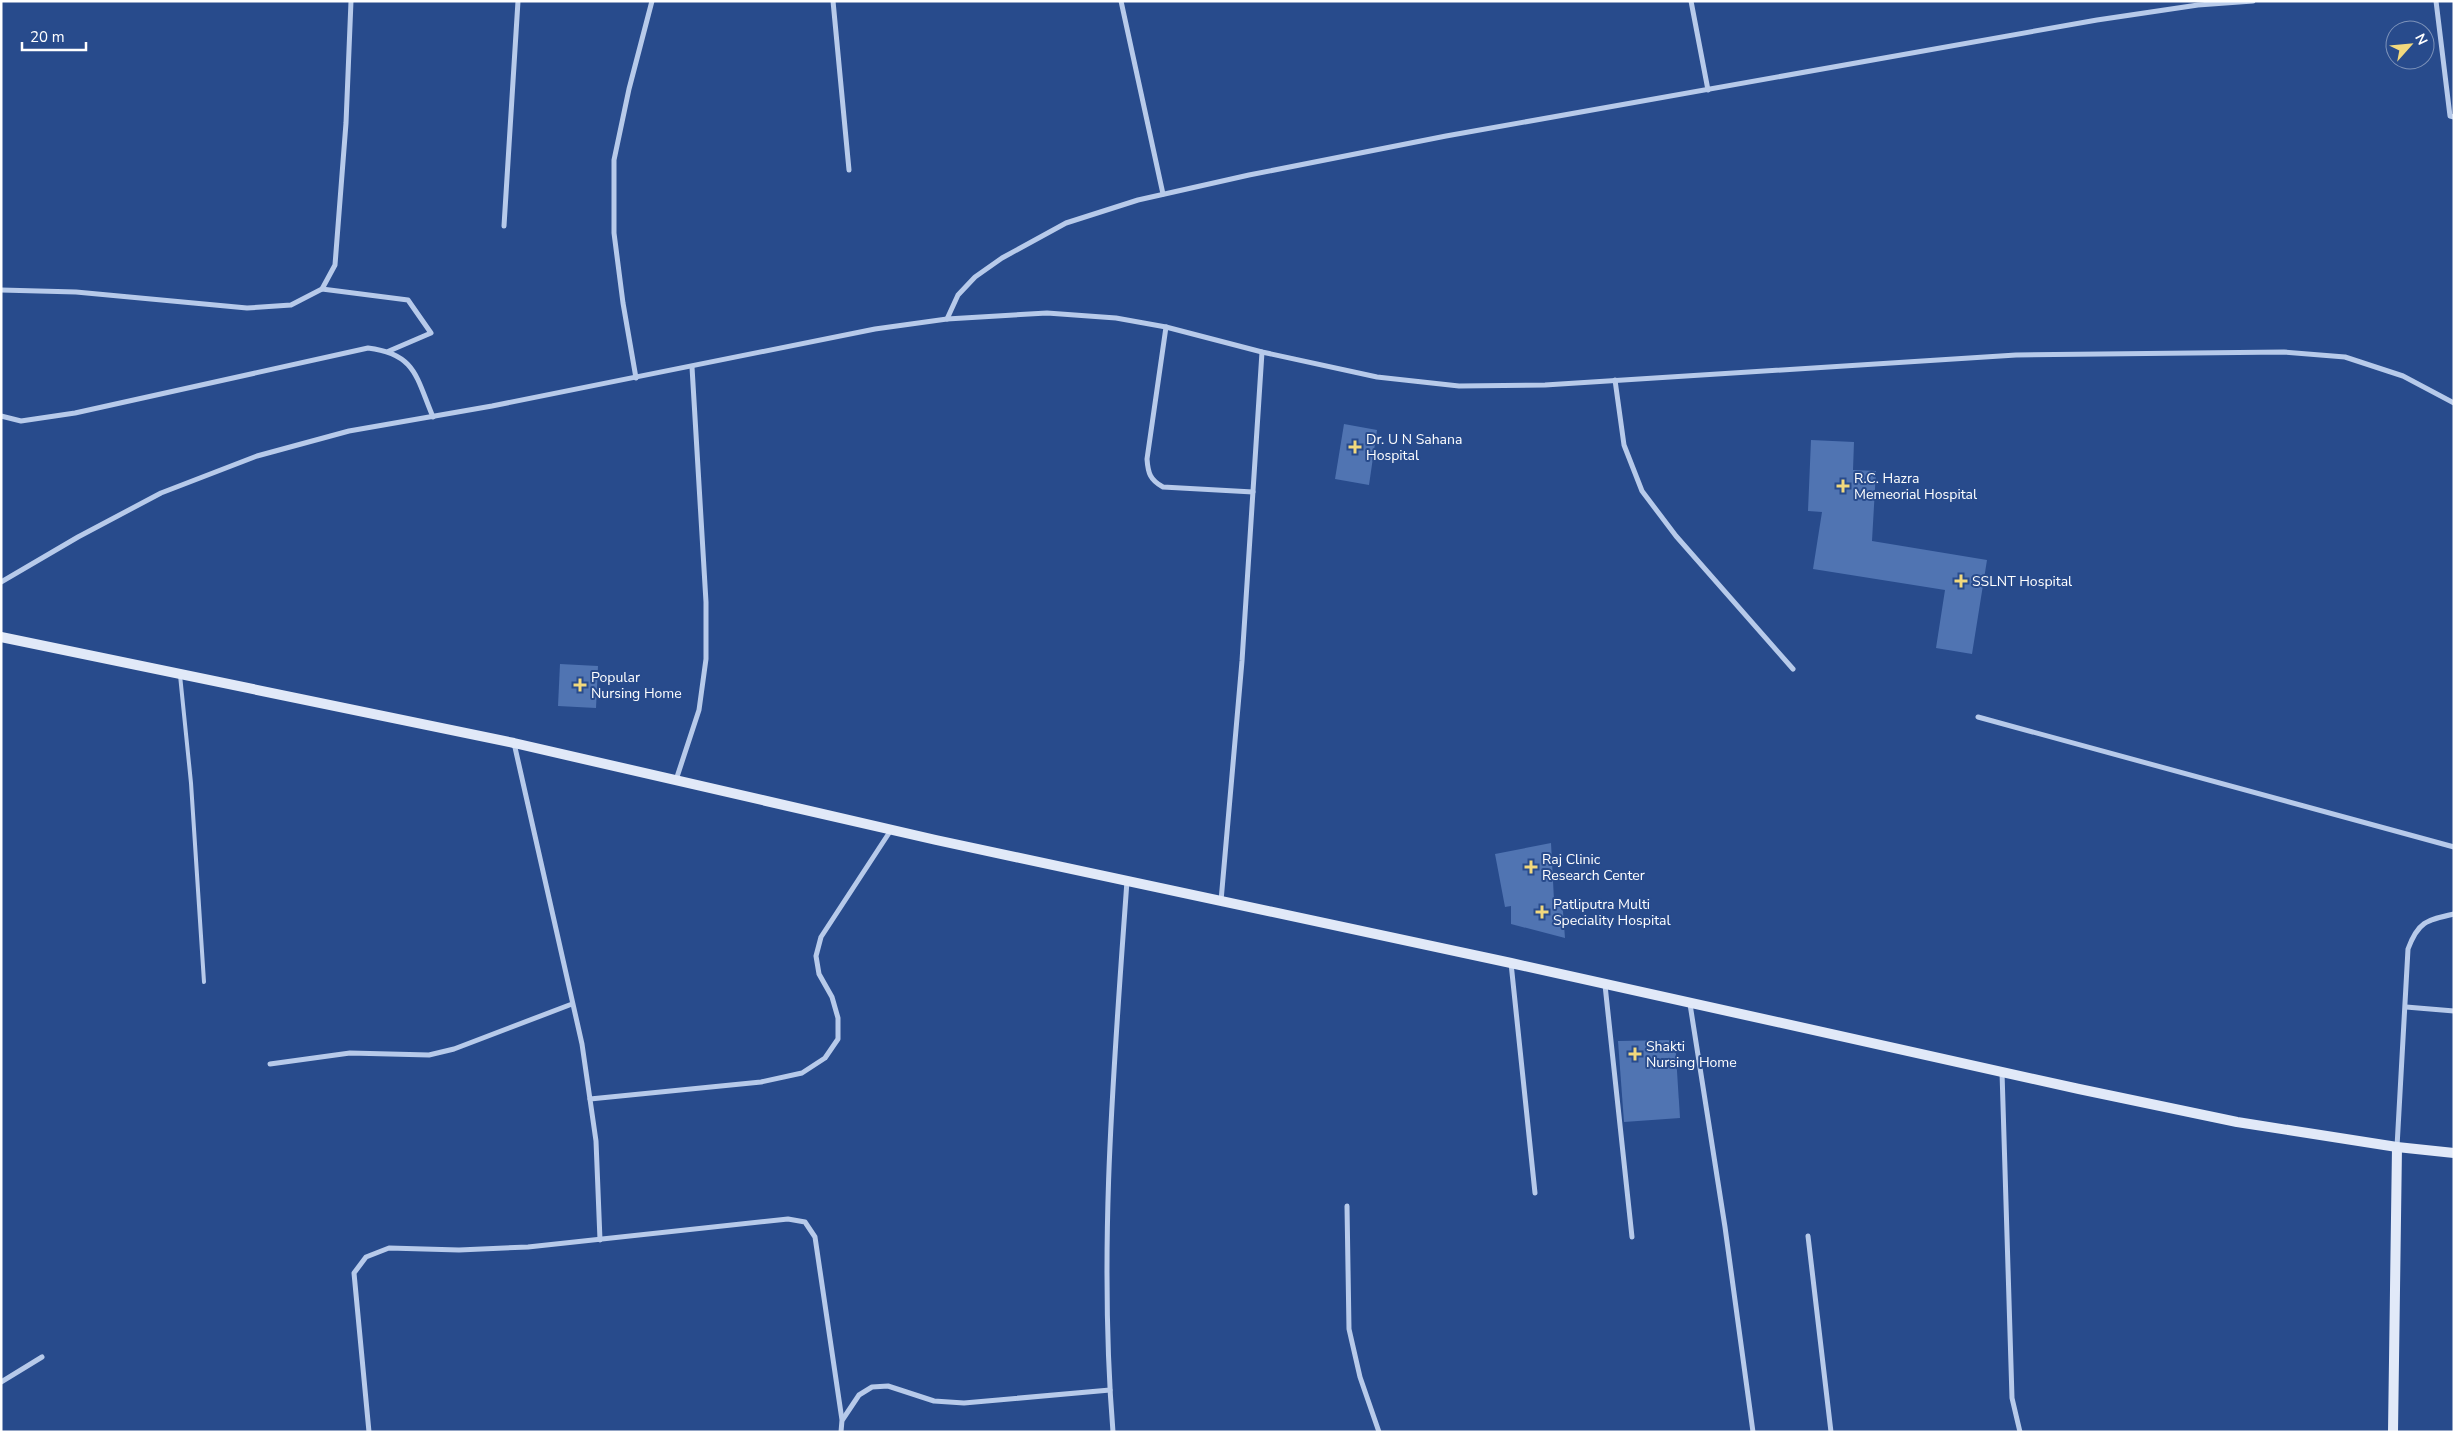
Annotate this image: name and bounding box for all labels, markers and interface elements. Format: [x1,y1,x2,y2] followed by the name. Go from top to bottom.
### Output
[22,20,86,52] scale bar
[2385,20,2435,70] north arrow
[30,27,65,47] text: 20 m
[2410,30,2432,48] text: N
[1366,430,1462,465] place label: Dr. U N Sahana Hospital
[1348,440,1362,454] marker: Dr. U N Sahana Hospital
[1854,469,1978,504] place label: R.C. Hazra Memeorial Hospital
[1836,479,1850,493] marker: R.C. Hazra Memeorial Hospital
[1972,572,2073,591] place label: SSLNT Hospital
[1954,574,1968,588] marker: SSLNT Hospital
[591,668,682,703] place label: Popular Nursing Home
[573,678,587,692] marker: Popular Nursing Home
[1542,850,1645,885] place label: Raj Clinic Research Center
[1524,860,1538,874] marker: Raj Clinic Research Center
[1553,895,1671,930] place label: Patliputra Multi Speciality Hospital
[1535,905,1549,919] marker: Patliputra Multi Speciality Hospital
[1646,1037,1737,1072] place label: Shakti Nursing Home
[1628,1047,1642,1061] marker: Shakti Nursing Home

